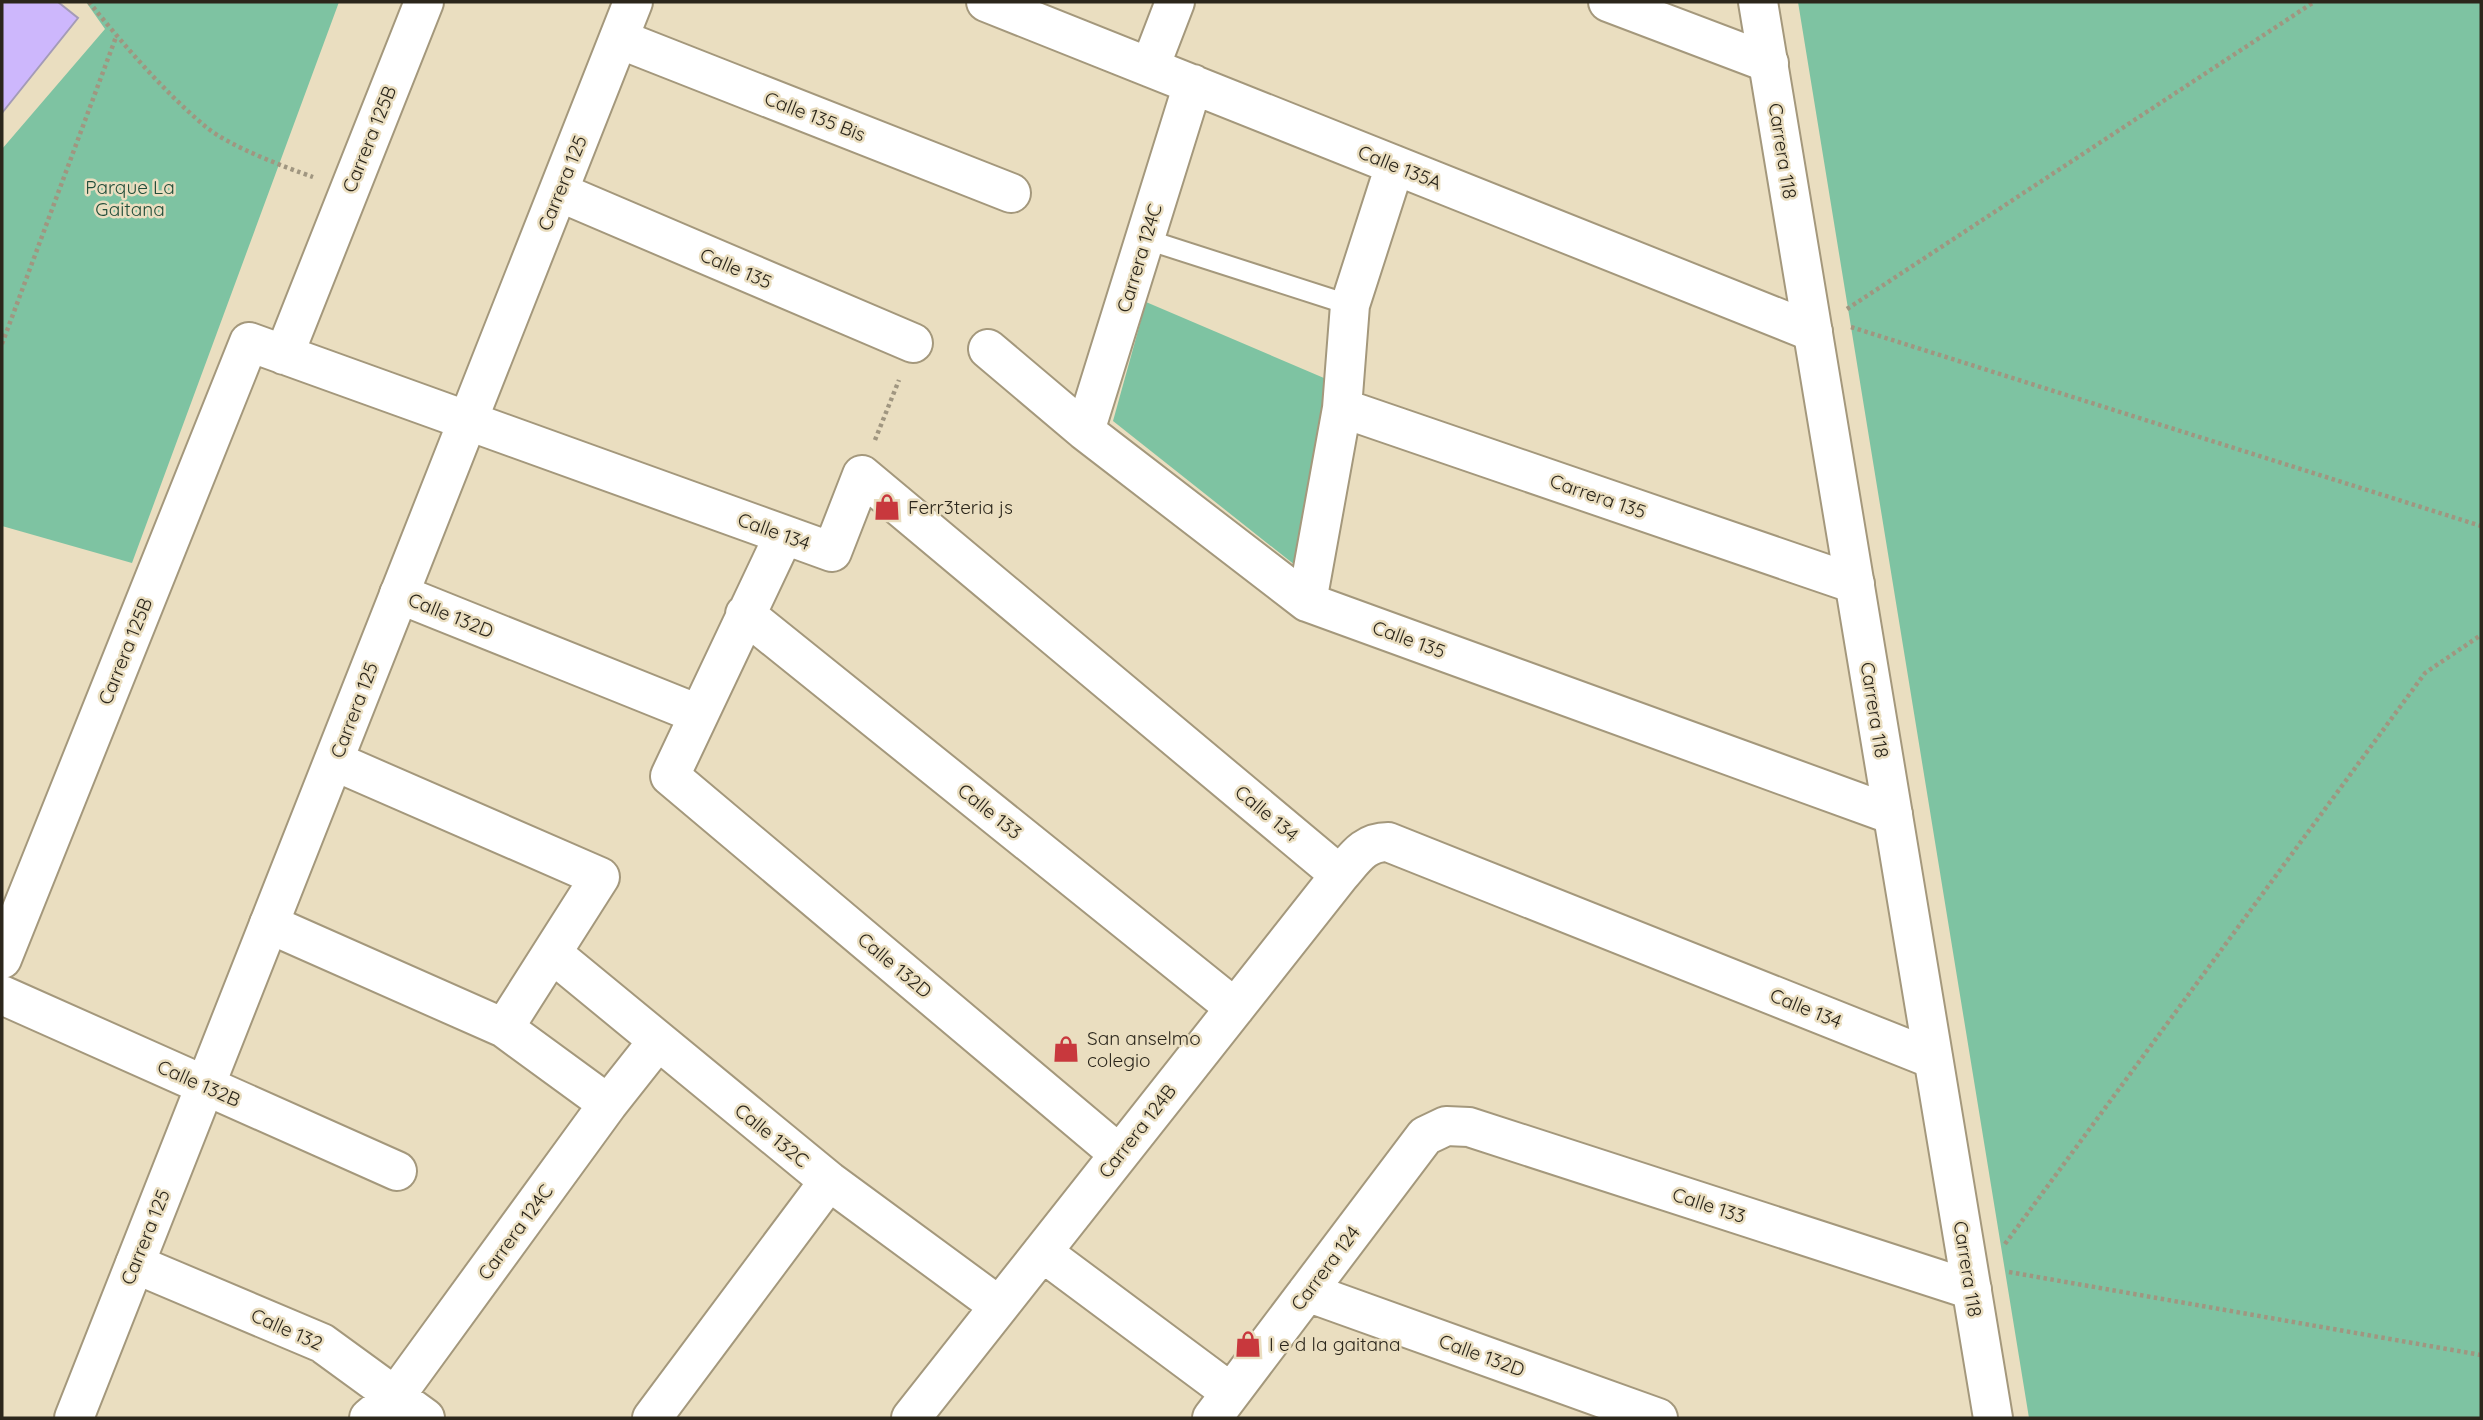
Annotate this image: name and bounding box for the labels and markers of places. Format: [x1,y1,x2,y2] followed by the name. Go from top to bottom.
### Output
[872,492,902,522] shop icon: Ferr3teria js
[908,495,1013,519] place label: Ferr3teria js
[1087,1026,1201,1072] place label: San anselmo colegio
[1051,1034,1081,1064] shop icon: San anselmo colegio
[1233,1329,1263,1359] shop icon: I e d la gaitana
[1269,1332,1400,1356] place label: I e d la gaitana

